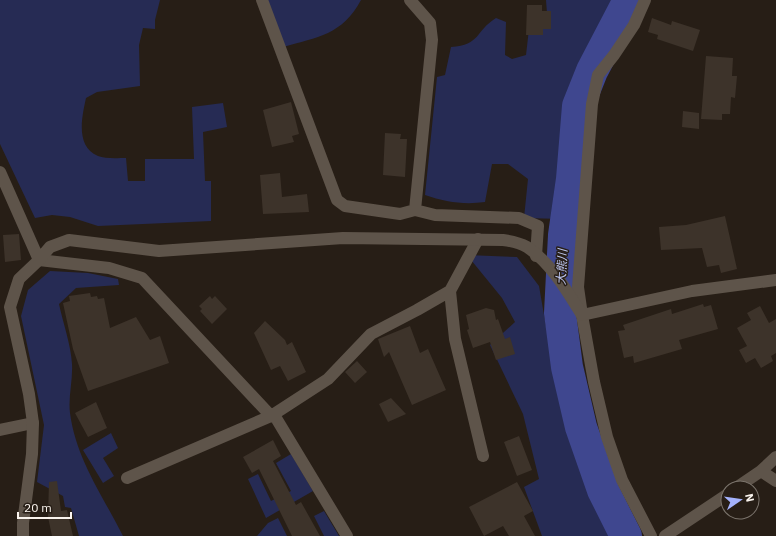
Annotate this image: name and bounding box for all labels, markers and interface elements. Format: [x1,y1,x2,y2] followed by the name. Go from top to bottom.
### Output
[553,247,570,285] water label: 大熊川
[720,480,760,520] north arrow
[742,492,757,503] text: N
[18,494,71,520] scale bar
[24,500,52,515] text: 20 m

